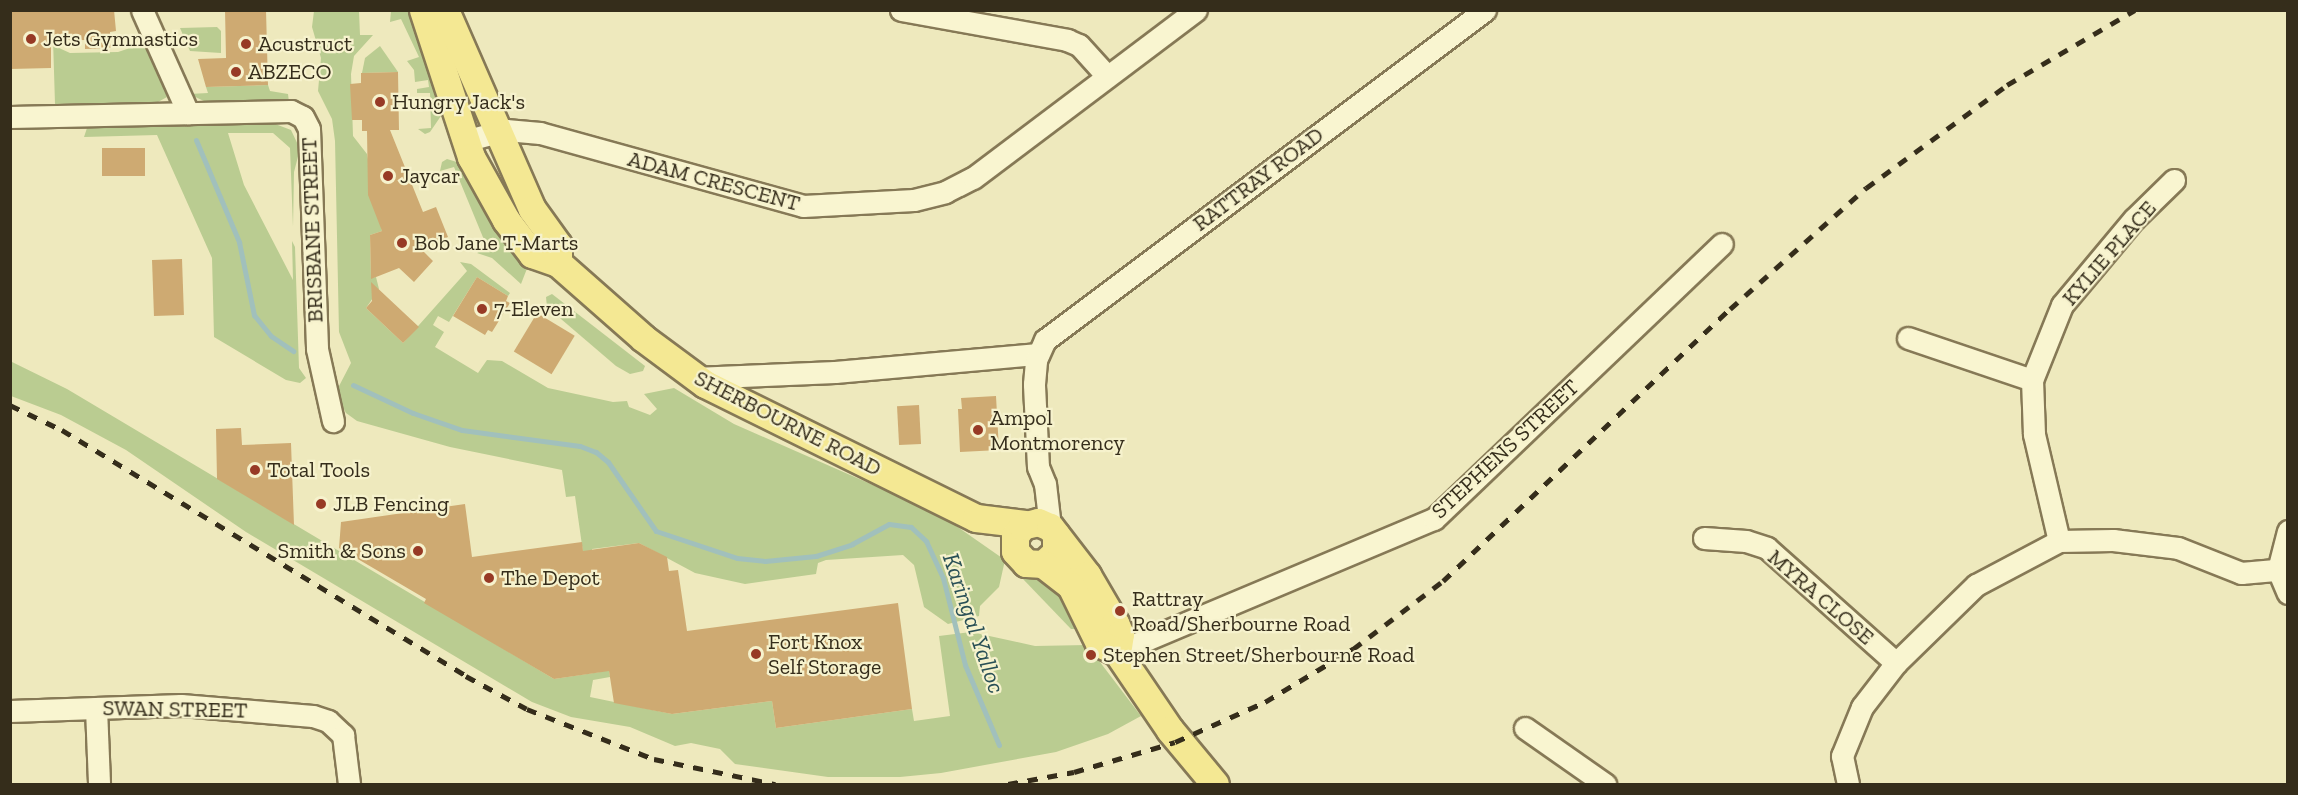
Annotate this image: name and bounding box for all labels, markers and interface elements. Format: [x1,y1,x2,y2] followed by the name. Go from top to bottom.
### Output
[43,26,198,52] place label: Jets Gymnastics
[258,31,352,57] place label: Acustruct
[24,32,38,46] marker: Jets Gymnastics
[239,37,253,51] marker: Acustruct
[248,59,331,85] place label: ABZECO
[229,65,243,79] marker: ABZECO
[392,89,526,115] place label: Hungry Jack's
[373,95,387,109] marker: Hungry Jack's
[1187,121,1329,237] street label: RATTRAY ROAD
[296,137,328,323] street label: BRISBANE STREET
[625,145,803,217] street label: ADAM CRESCENT
[400,163,461,189] place label: Jaycar
[381,169,395,183] marker: Jaycar
[2056,195,2162,311] street label: KYLIE PLACE
[414,230,579,256] place label: Bob Jane T-Marts
[395,236,409,250] marker: Bob Jane T-Marts
[494,296,573,322] place label: 7-Eleven
[475,302,489,316] marker: 7-Eleven
[690,364,886,482] street label: SHERBOURNE ROAD
[1426,374,1584,524] street label: STEPHENS STREET
[990,404,1125,456] place label: Ampol Montmorency
[971,423,985,437] marker: Ampol Montmorency
[267,457,370,483] place label: Total Tools
[248,463,262,477] marker: Total Tools
[333,491,449,517] place label: JLB Fencing
[314,497,328,511] marker: JLB Fencing
[277,538,406,564] place label: Smith & Sons
[411,544,425,558] marker: Smith & Sons
[1762,544,1880,650] street label: MYRA CLOSE
[936,549,1012,697] water label: Karingal Yalloc
[501,565,600,591] place label: The Depot
[482,571,496,585] marker: The Depot
[1132,585,1350,636] place label: Rattray Road/Sherbourne Road
[1113,604,1127,618] marker: Rattray Road/Sherbourne Road
[768,628,881,680] place label: Fort Knox Self Storage
[1103,642,1414,668] place label: Stephen Street/Sherbourne Road
[749,647,763,661] marker: Fort Knox Self Storage
[1084,648,1098,662] marker: Stephen Street/Sherbourne Road
[102,695,248,723] street label: SWAN STREET

